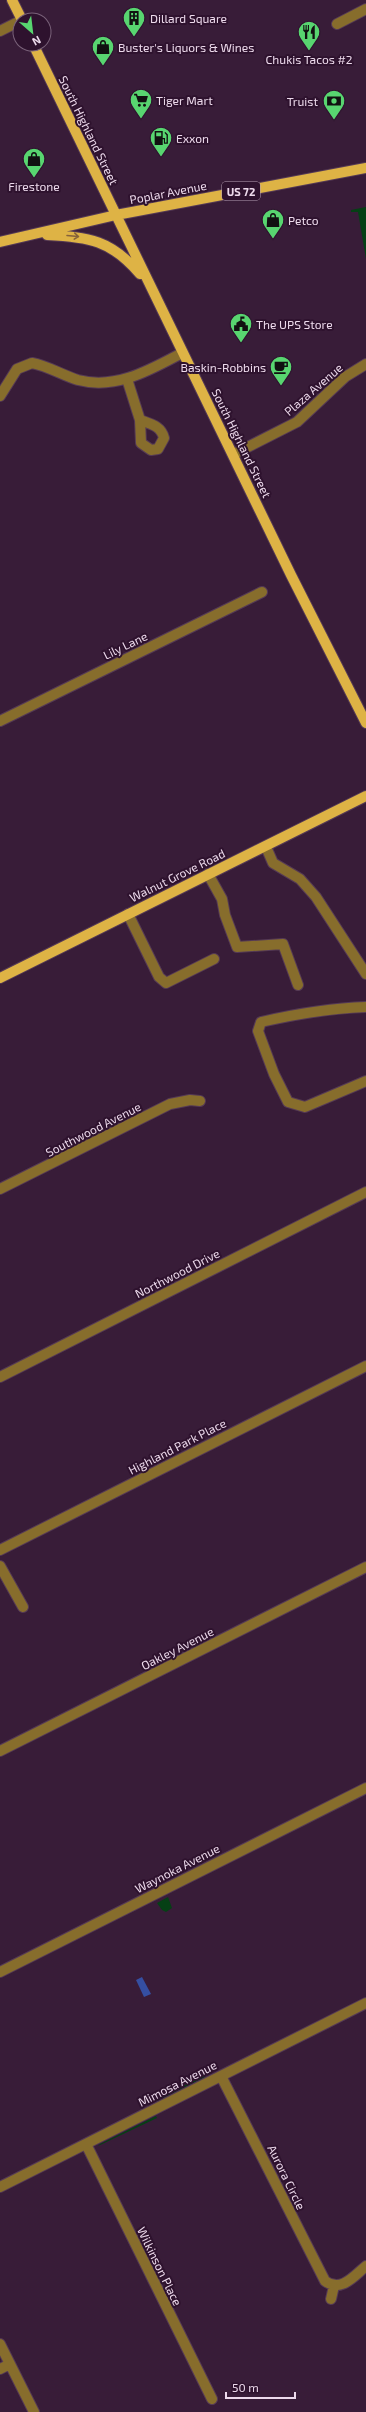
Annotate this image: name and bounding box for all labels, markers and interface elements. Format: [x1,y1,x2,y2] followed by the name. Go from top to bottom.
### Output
[121,5,147,38] building icon: Dillard Square
[150,11,227,25] place label: Dillard Square
[12,12,52,52] north arrow
[296,19,322,52] restaurant icon: Chukis Tacos #2
[30,34,43,49] text: N
[90,34,116,67] shop icon: Buster's Liquors & Wines
[118,40,254,54] place label: Buster's Liquors & Wines
[266,52,353,66] place label: Chukis Tacos #2
[57,73,122,187] street label: South Highland Street
[128,87,154,120] supermarket icon: Tiger Mart
[321,88,347,121] bank icon: Truist
[156,93,213,107] place label: Tiger Mart
[287,94,318,108] place label: Truist
[148,125,174,158] fuel station icon: Exxon
[176,131,209,145] place label: Exxon
[21,146,47,179] shop icon: Firestone
[128,178,208,206] street label: Poplar Avenue
[8,179,60,193] place label: Firestone
[222,182,260,200] road number: US 72
[260,207,286,240] shop icon: Petco
[288,213,319,227] place label: Petco
[66,233,79,240] one-way arrow
[228,311,254,344] public building icon: The UPS Store
[256,317,333,331] place label: The UPS Store
[268,354,294,387] cafe icon: Baskin-Robbins
[181,360,266,374] place label: Baskin-Robbins
[281,360,345,418] street label: Plaza Avenue
[210,386,275,500] street label: South Highland Street
[101,628,149,662] street label: Lily Lane
[127,846,227,904] street label: Walnut Grove Road
[43,1099,143,1159] street label: Southwood Avenue
[132,1246,222,1300] street label: Northwood Drive
[126,1415,228,1477] street label: Highland Park Place
[138,1624,216,1672] street label: Oakley Avenue
[132,1841,222,1895] street label: Waynoka Avenue
[135,2057,219,2109] street label: Mimosa Avenue
[265,2142,309,2212] street label: Aurora Circle
[135,2224,185,2308] street label: Wilkinson Place
[226,2374,295,2400] scale bar
[232,2380,259,2394] text: 50 m

